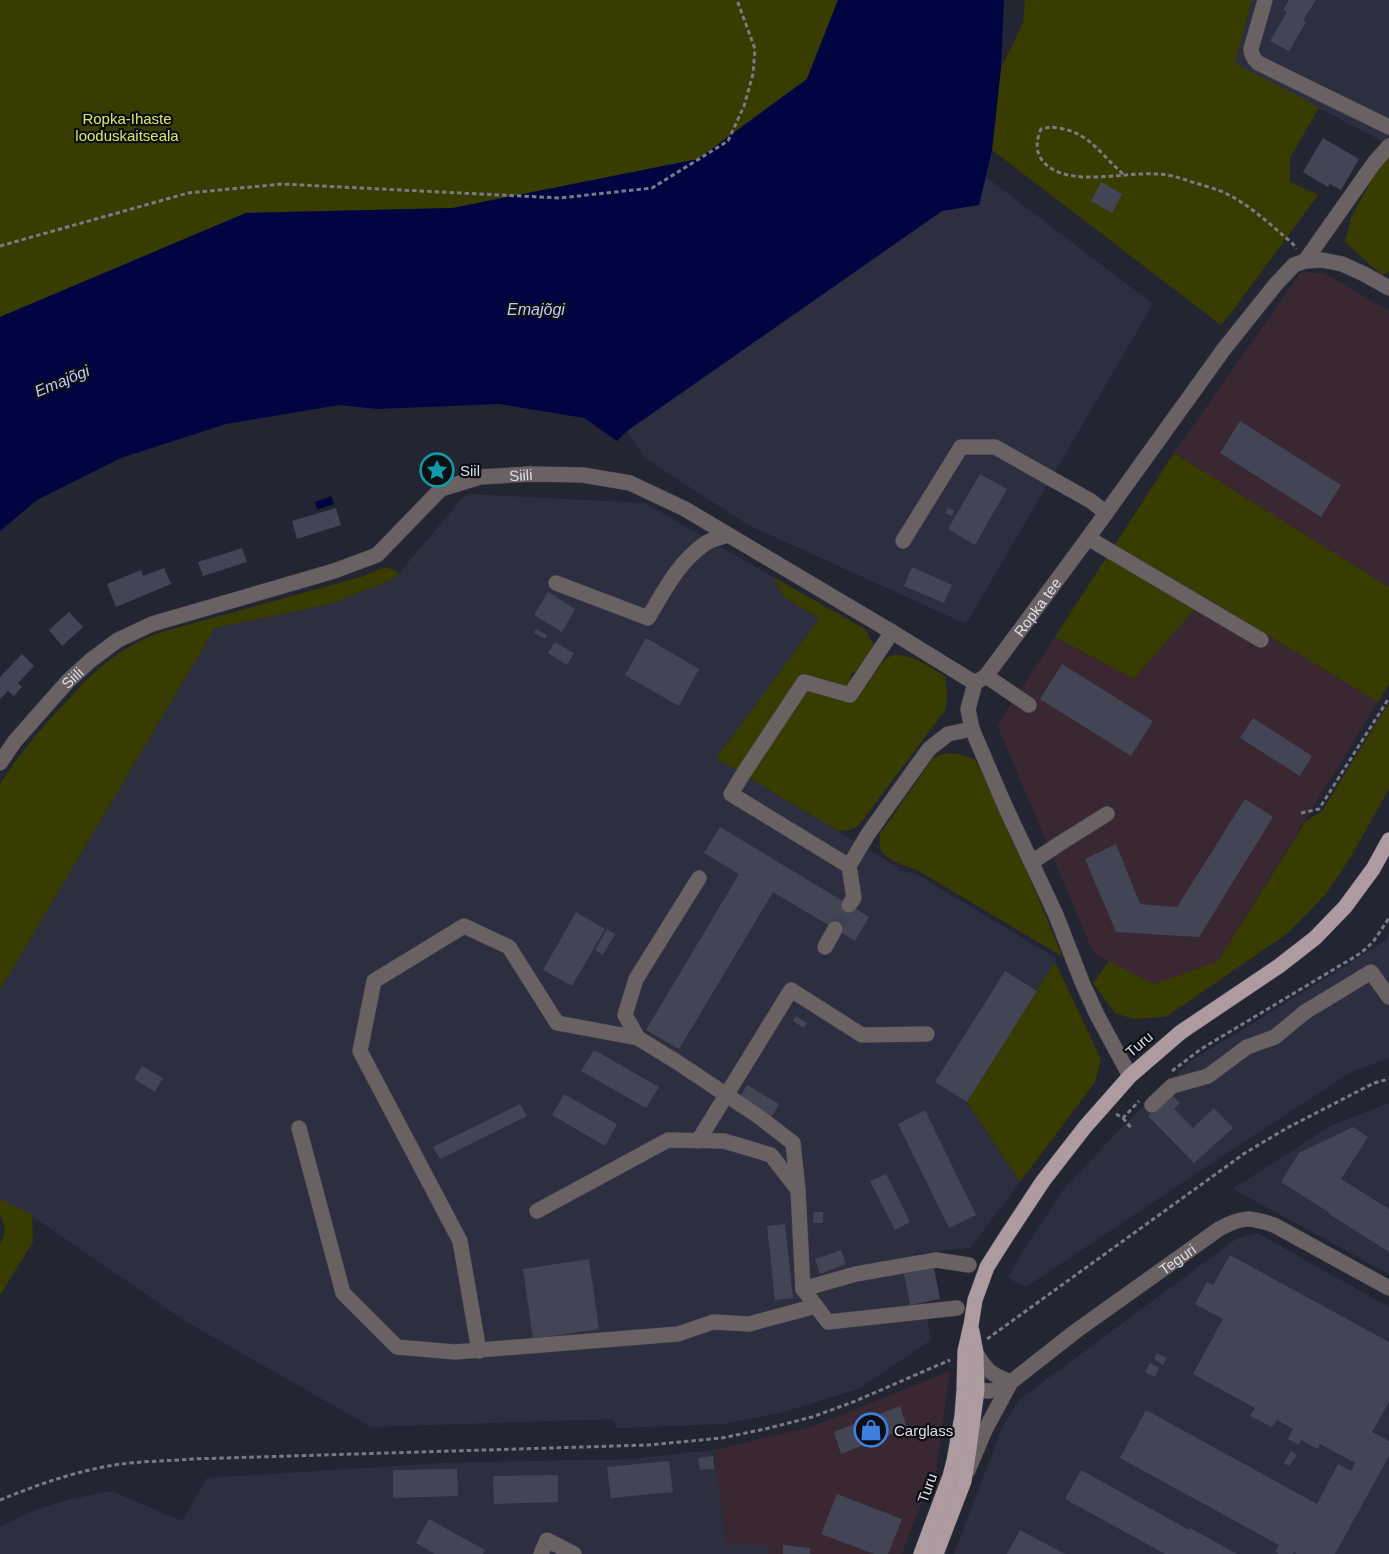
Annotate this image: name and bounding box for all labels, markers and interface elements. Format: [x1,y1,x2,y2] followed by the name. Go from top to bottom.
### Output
[75,110,179,144] park label: Ropka-Ihaste looduskaitseala
[507,301,565,318] water label: Emajõgi
[32,362,92,400] water label: Emajõgi
[419,452,455,488] place icon: Siil
[460,462,480,479] place label: Siil
[509,465,533,484] street label: Siili
[1010,574,1064,639] street label: Ropka tee
[57,663,86,691] street label: Siili
[1122,1028,1156,1060] street label: Turu
[1156,1240,1199,1278] street label: Teguri
[853,1412,889,1448] shop icon: Carglass
[894,1422,953,1439] place label: Carglass
[914,1471,940,1505] street label: Turu

